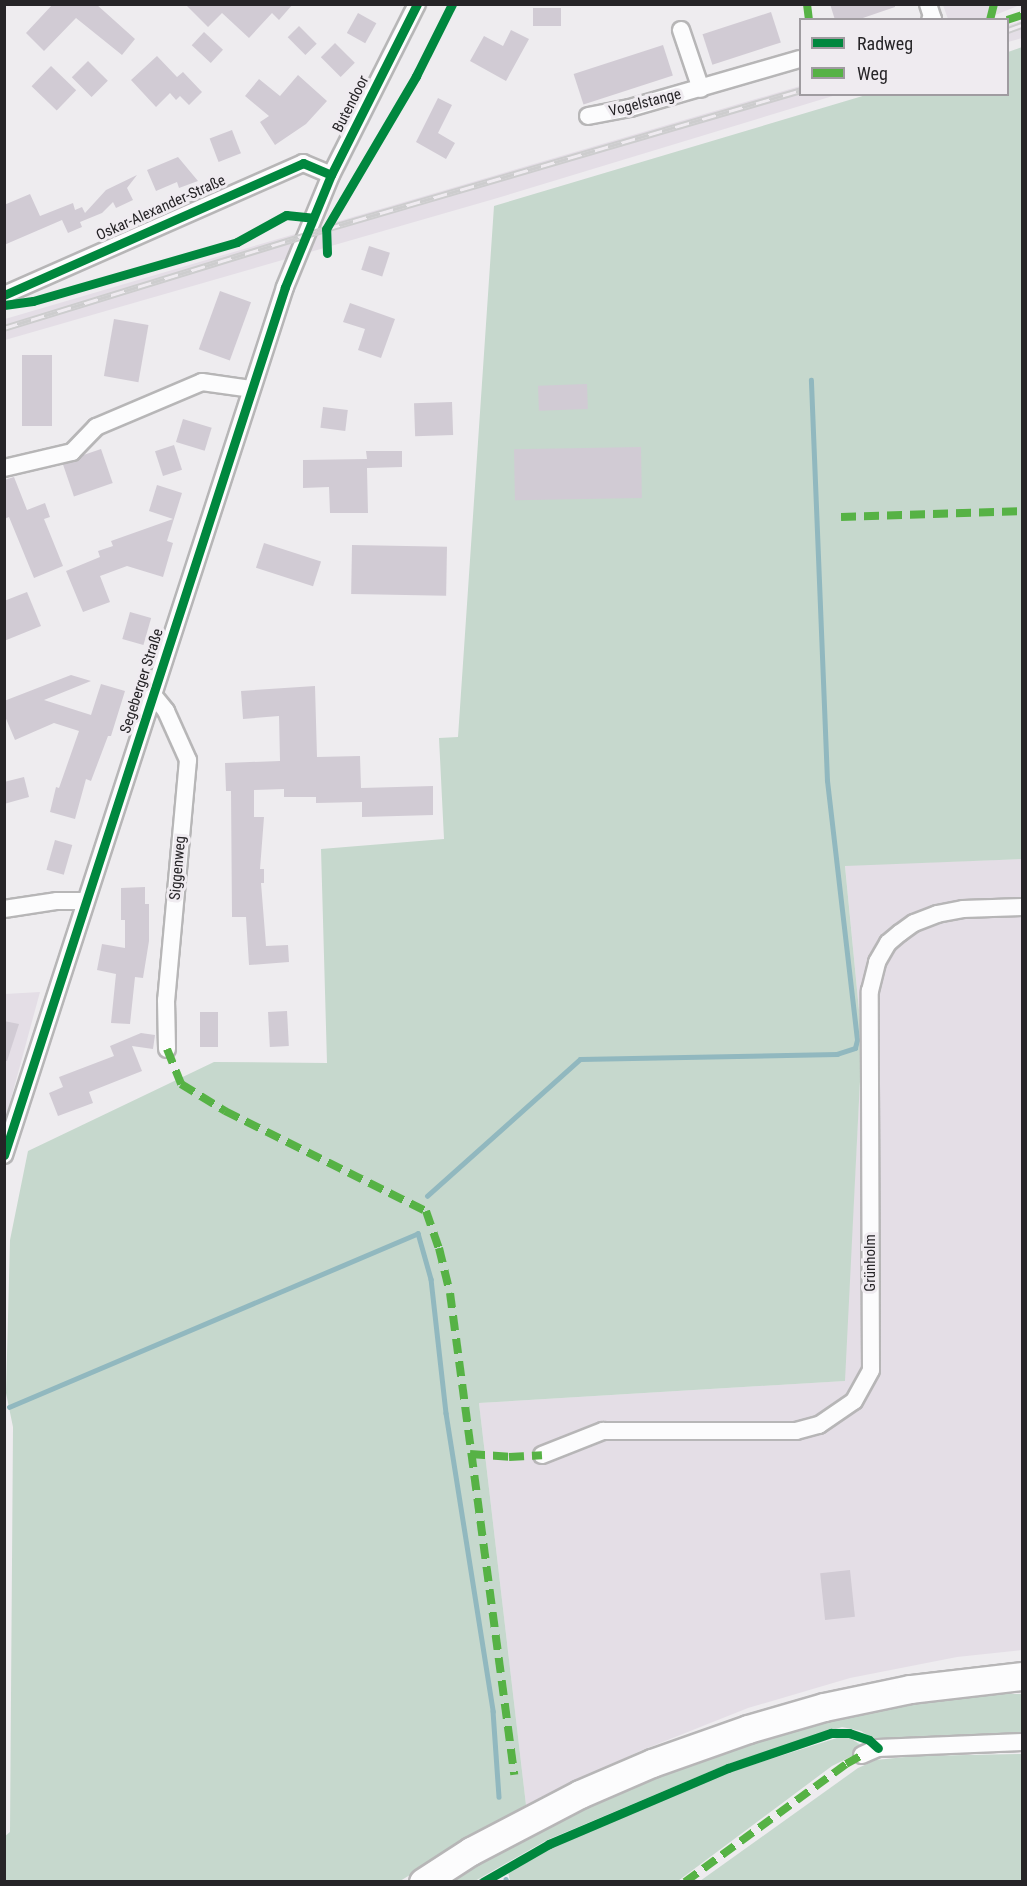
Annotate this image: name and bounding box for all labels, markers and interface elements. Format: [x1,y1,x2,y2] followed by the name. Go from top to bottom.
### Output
[799,18,1009,96] legend
[857,33,913,54] text: Radweg
[857,63,888,84] text: Weg
[329,73,373,135] street label: Butendoor
[607,85,683,121] street label: Vogelstange
[94,171,228,245] street label: Oskar-Alexander-Straße
[117,626,167,736] street label: Segeberger Straße
[166,835,190,901] street label: Siggenweg
[862,1234,880,1292] street label: Grünholm

